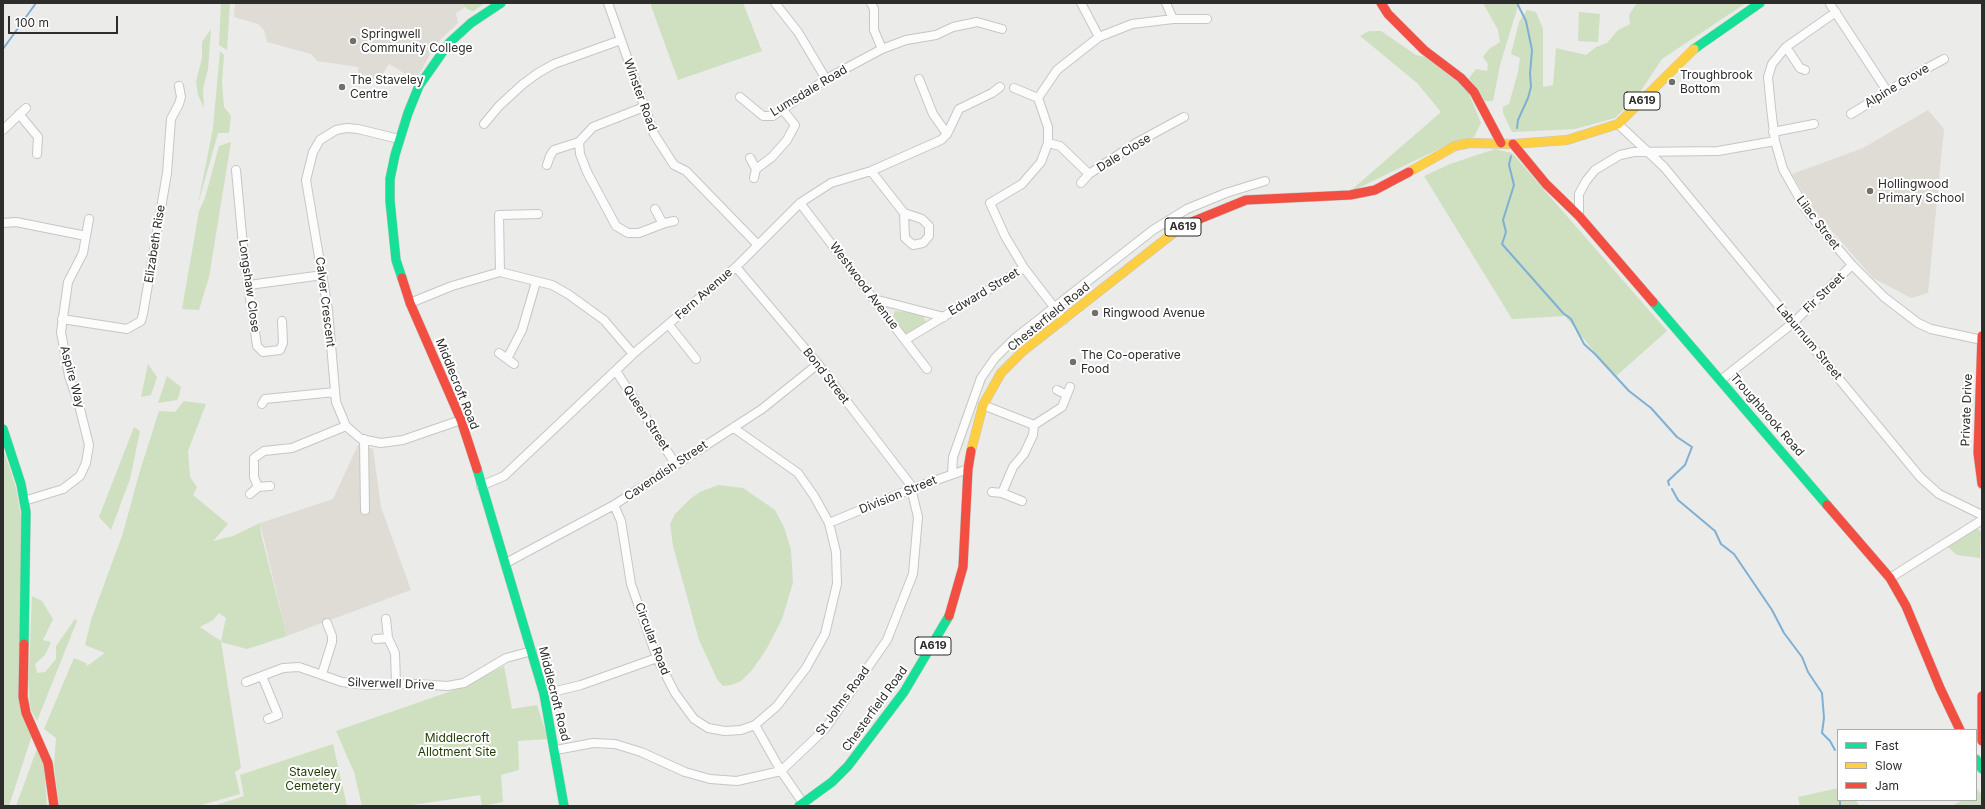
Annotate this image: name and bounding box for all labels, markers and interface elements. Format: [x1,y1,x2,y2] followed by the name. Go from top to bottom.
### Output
[10,8,120,34] scale bar
[15,15,49,30] text: 100 m
[361,27,472,55] place label: Springwell Community College
[348,36,358,46] marker: Springwell Community College
[620,57,660,133] street label: Winster Road
[1862,61,1932,111] street label: Alpine Grove
[768,62,850,120] street label: Lumsdale Road
[1680,68,1753,96] place label: Troughbrook Bottom
[350,73,423,101] place label: The Staveley Centre
[1667,77,1677,87] marker: Troughbrook Bottom
[337,82,347,92] marker: The Staveley Centre
[1624,92,1660,110] road number: A619
[1094,131,1154,175] street label: Dale Close
[1878,177,1964,205] place label: Hollingwood Primary School
[1865,186,1875,196] marker: Hollingwood Primary School
[1793,193,1843,253] street label: Lilac Street
[142,204,168,284] street label: Elizabeth Rise
[1165,218,1201,236] road number: A619
[235,238,263,334] street label: Longshaw Close
[826,240,902,332] street label: Westwood Avenue
[312,256,338,348] street label: Calver Crescent
[673,265,735,323] street label: Fern Avenue
[946,265,1022,319] street label: Edward Street
[1800,270,1848,316] street label: Fir Street
[1005,279,1093,355] street label: Chesterfield Road
[1773,301,1845,383] street label: Laburnum Street
[1103,306,1205,320] place label: Ringwood Avenue
[1090,308,1100,318] marker: Ringwood Avenue
[432,336,482,432] street label: Middlecroft Road
[57,344,87,410] street label: Aspire Way
[800,345,852,407] street label: Bond Street
[1081,348,1181,376] place label: The Co-operative Food
[1068,357,1078,367] marker: The Co-operative Food
[1727,371,1807,459] street label: Troughbrook Road
[1959,373,1975,447] street label: Private Drive
[620,383,672,453] street label: Queen Street
[622,438,710,504] street label: Cavendish Street
[857,473,939,517] street label: Division Street
[632,601,672,677] street label: Circular Road
[915,637,951,655] road number: A619
[535,645,573,743] street label: Middlecroft Road
[813,664,873,738] street label: St Johns Road
[839,664,911,754] street label: Chesterfield Road
[347,675,435,693] street label: Silverwell Drive
[1837,729,1977,801] legend
[418,731,496,759] park label: Middlecroft Allotment Site
[1875,738,1899,753] text: Fast
[1875,758,1902,773] text: Slow
[285,765,341,793] park label: Staveley Cemetery
[1875,778,1899,793] text: Jam

